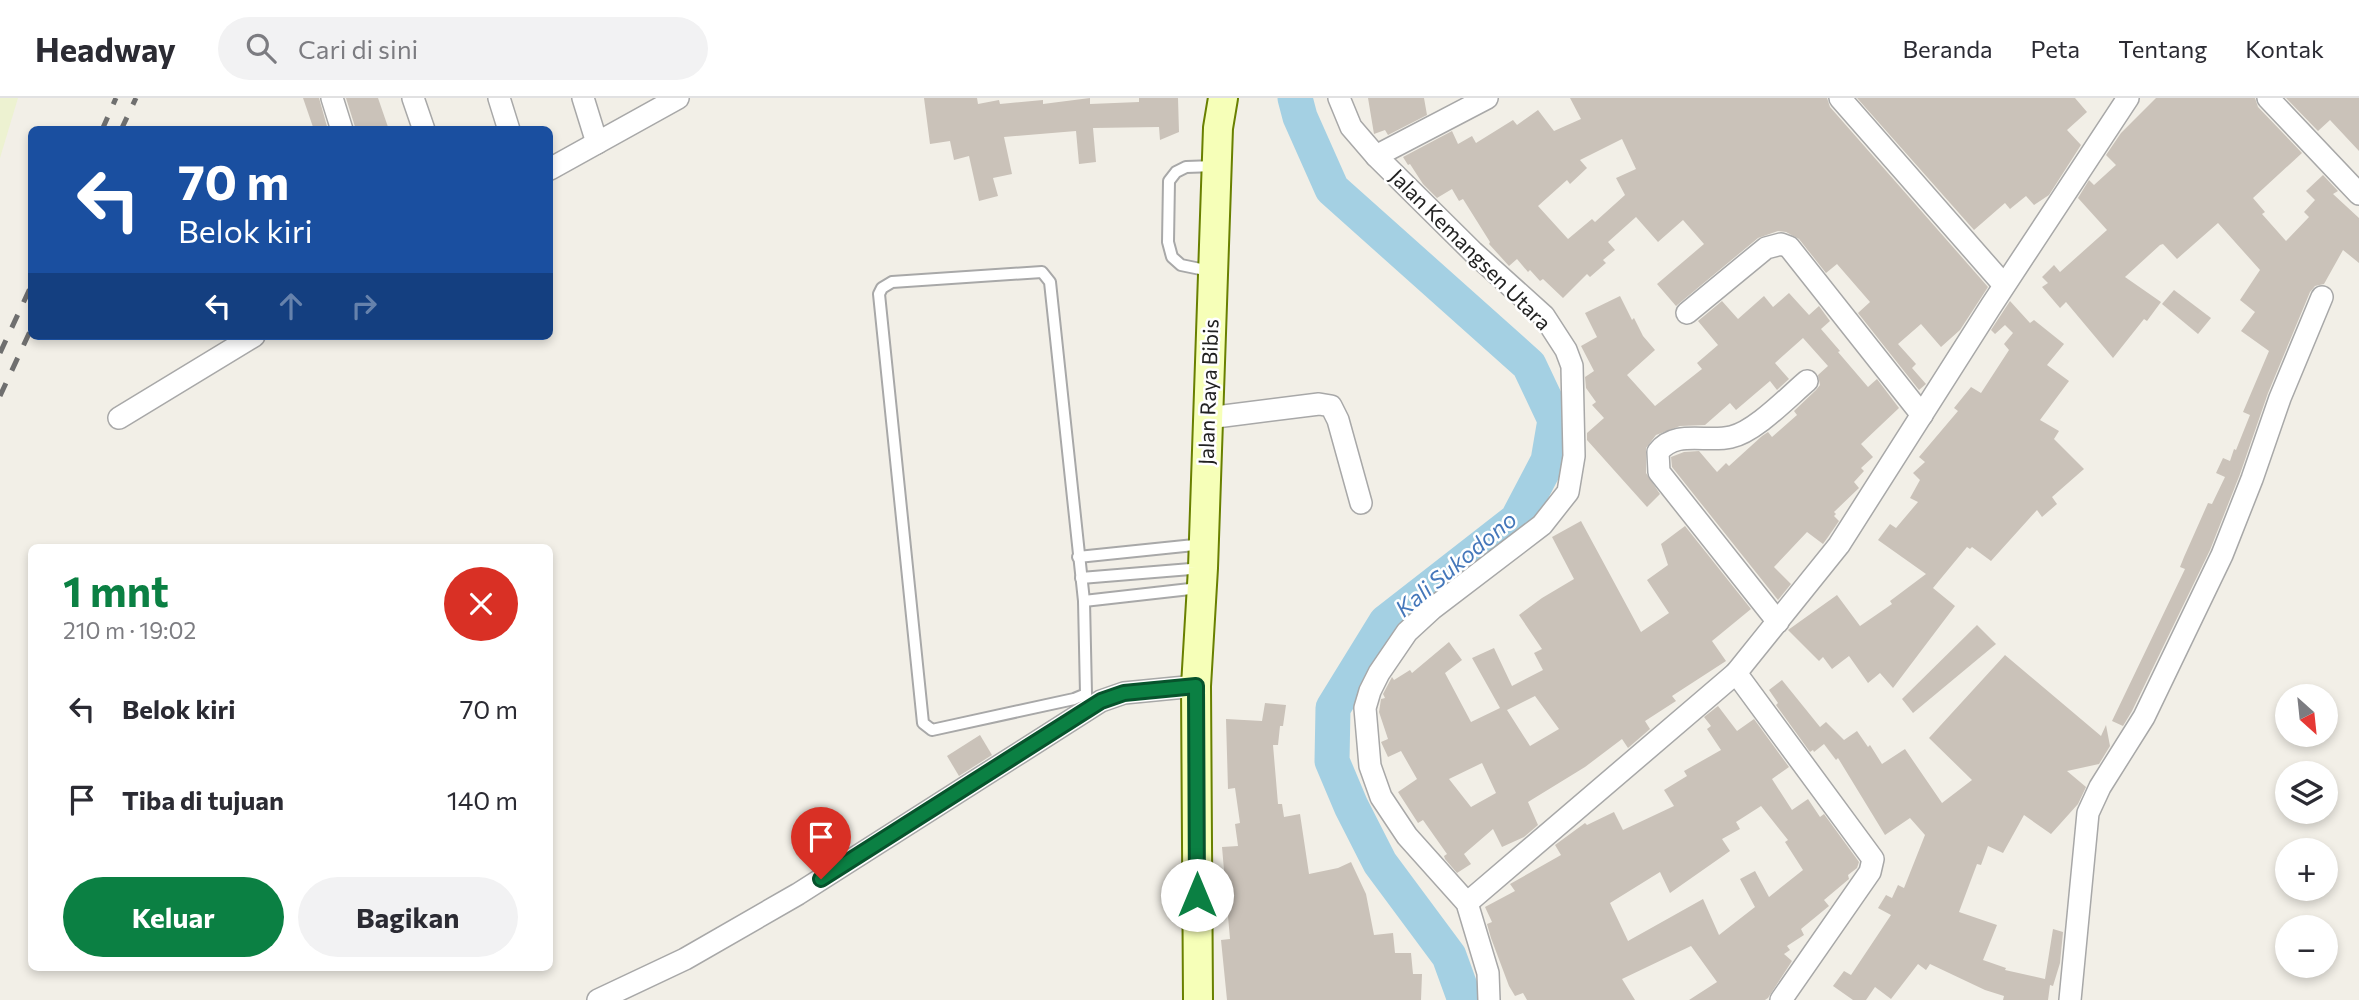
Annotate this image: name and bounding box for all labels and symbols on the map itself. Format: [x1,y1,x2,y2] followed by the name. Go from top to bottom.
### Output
[1385,163,1557,335] street label: Jalan Kemangsen Utara
[1192,318,1223,465] street label: Jalan Raya Bibis
[1389,504,1522,622] water label: Kali Sukodono
[2275,684,2338,747] north arrow
[791,807,851,879] pin
[1160,858,1234,932] position arrow

